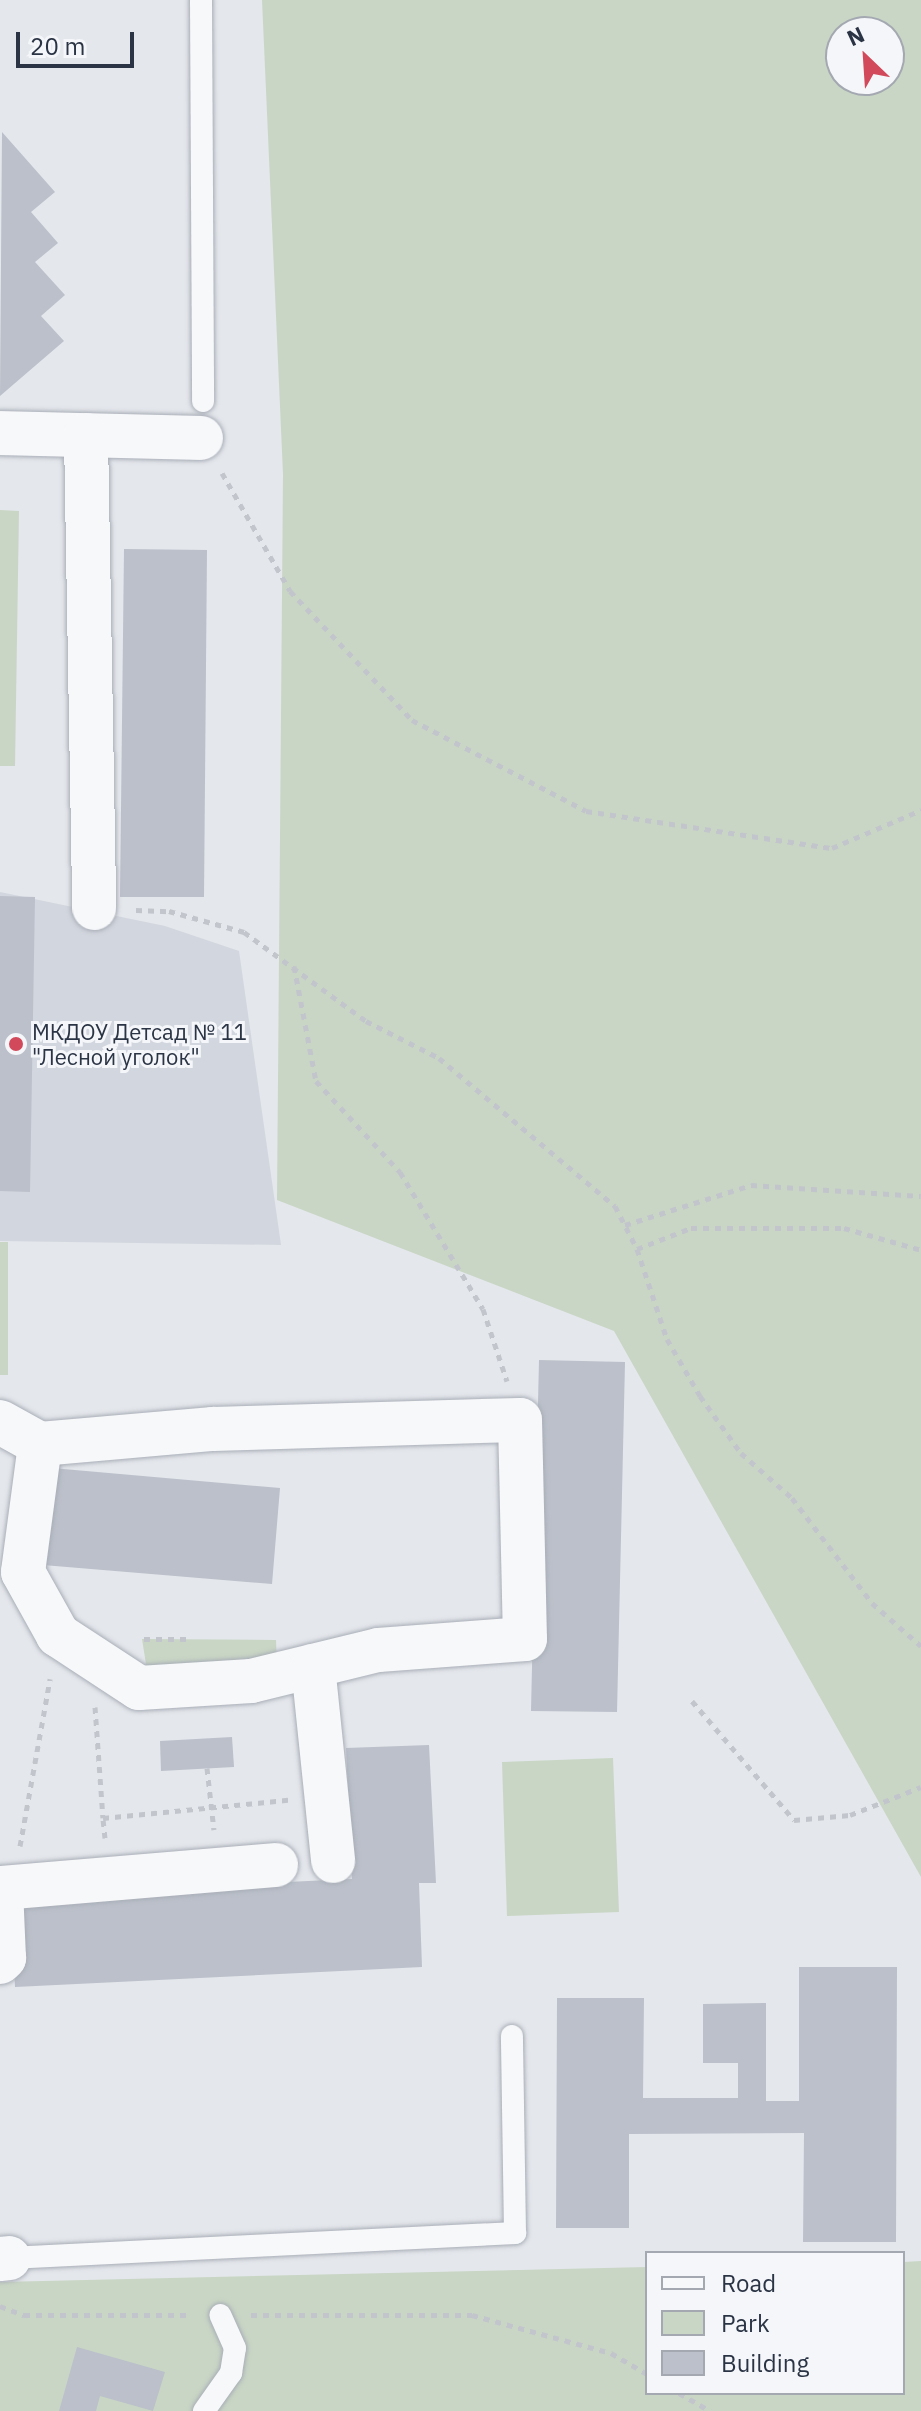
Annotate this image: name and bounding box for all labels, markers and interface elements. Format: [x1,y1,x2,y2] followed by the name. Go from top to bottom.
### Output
[20,16,138,66] scale bar
[825,16,905,96] north arrow
[842,19,869,52] text: N
[30,30,85,62] text: 20 m
[32,1018,247,1070] place label: МКДОУ Детсад № 11 "Лесной уголок"
[7,1035,25,1053] marker: МКДОУ Детсад № 11 "Лесной уголок"
[645,2251,905,2395] legend
[721,2267,776,2299] text: Road
[721,2307,770,2339] text: Park
[721,2347,809,2379] text: Building

